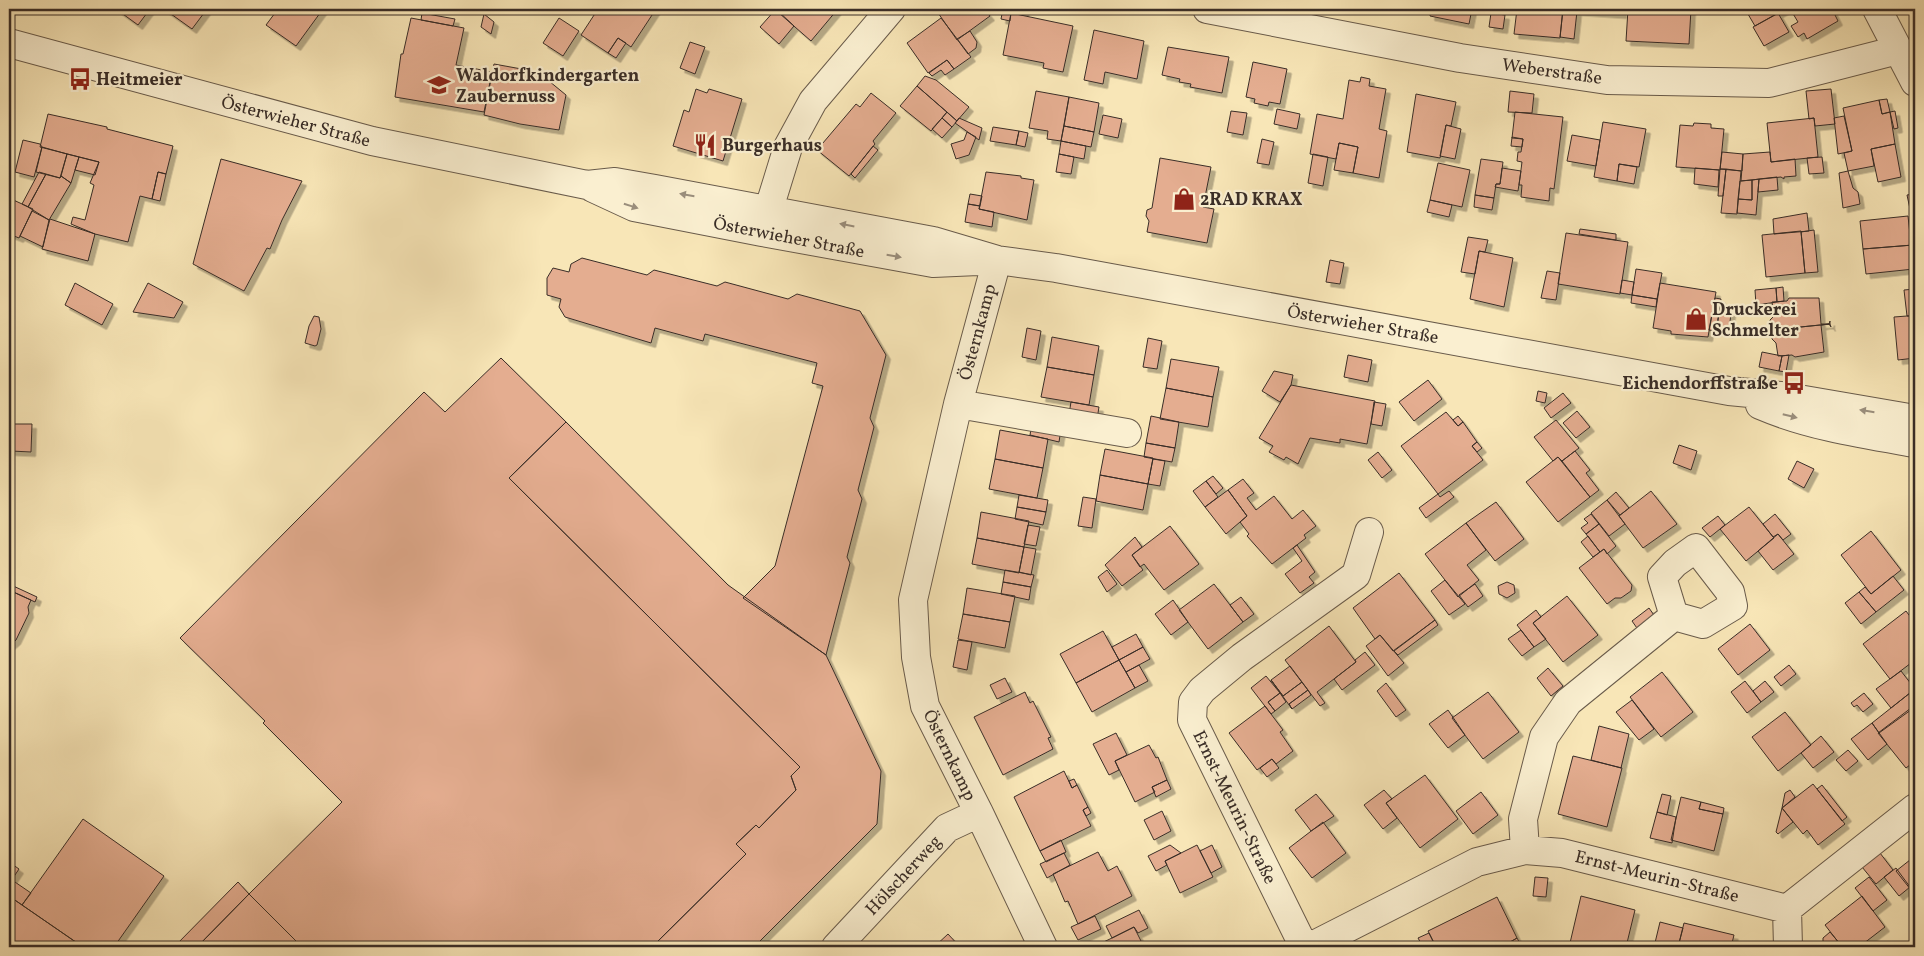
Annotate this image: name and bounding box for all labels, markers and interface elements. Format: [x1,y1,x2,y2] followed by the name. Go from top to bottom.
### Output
[1500,53,1603,92] street label: Weberstraße
[456,64,639,110] place label: Waldorfkindergarten Zaubernuss
[67,66,93,92] bus stop icon: Heitmeier
[96,68,183,93] place label: Heitmeier
[426,72,452,98] school or university icon: Waldorfkindergarten Zaubernuss
[218,91,373,154] street label: Österwieher Straße
[692,132,718,158] restaurant icon: Burgerhaus
[722,134,822,159] place label: Burgerhaus
[1171,186,1197,212] shop icon: 2RAD KRAX
[1200,188,1303,213] place label: 2RAD KRAX
[679,191,695,199] one-way arrow
[624,202,639,210] one-way arrow
[711,212,866,265] street label: Österwieher Straße
[839,220,855,228] one-way arrow
[886,253,902,261] one-way arrow
[954,281,1003,383] street label: Östernkamp
[1712,298,1799,344] place label: Druckerei Schmelter
[1285,300,1440,351] street label: Österwieher Straße
[1683,306,1709,332] shop icon: Druckerei Schmelter
[1781,370,1807,396] bus stop icon: Eichendorffstraße
[1622,372,1778,397] place label: Eichendorffstraße
[1859,407,1875,415] one-way arrow
[1782,413,1797,421] one-way arrow
[916,706,982,806] street label: Östernkamp
[1186,727,1282,889] street label: Ernst-Meurin-Straße
[860,830,948,922] street label: Hölscherweg
[1572,845,1741,910] street label: Ernst-Meurin-Straße

